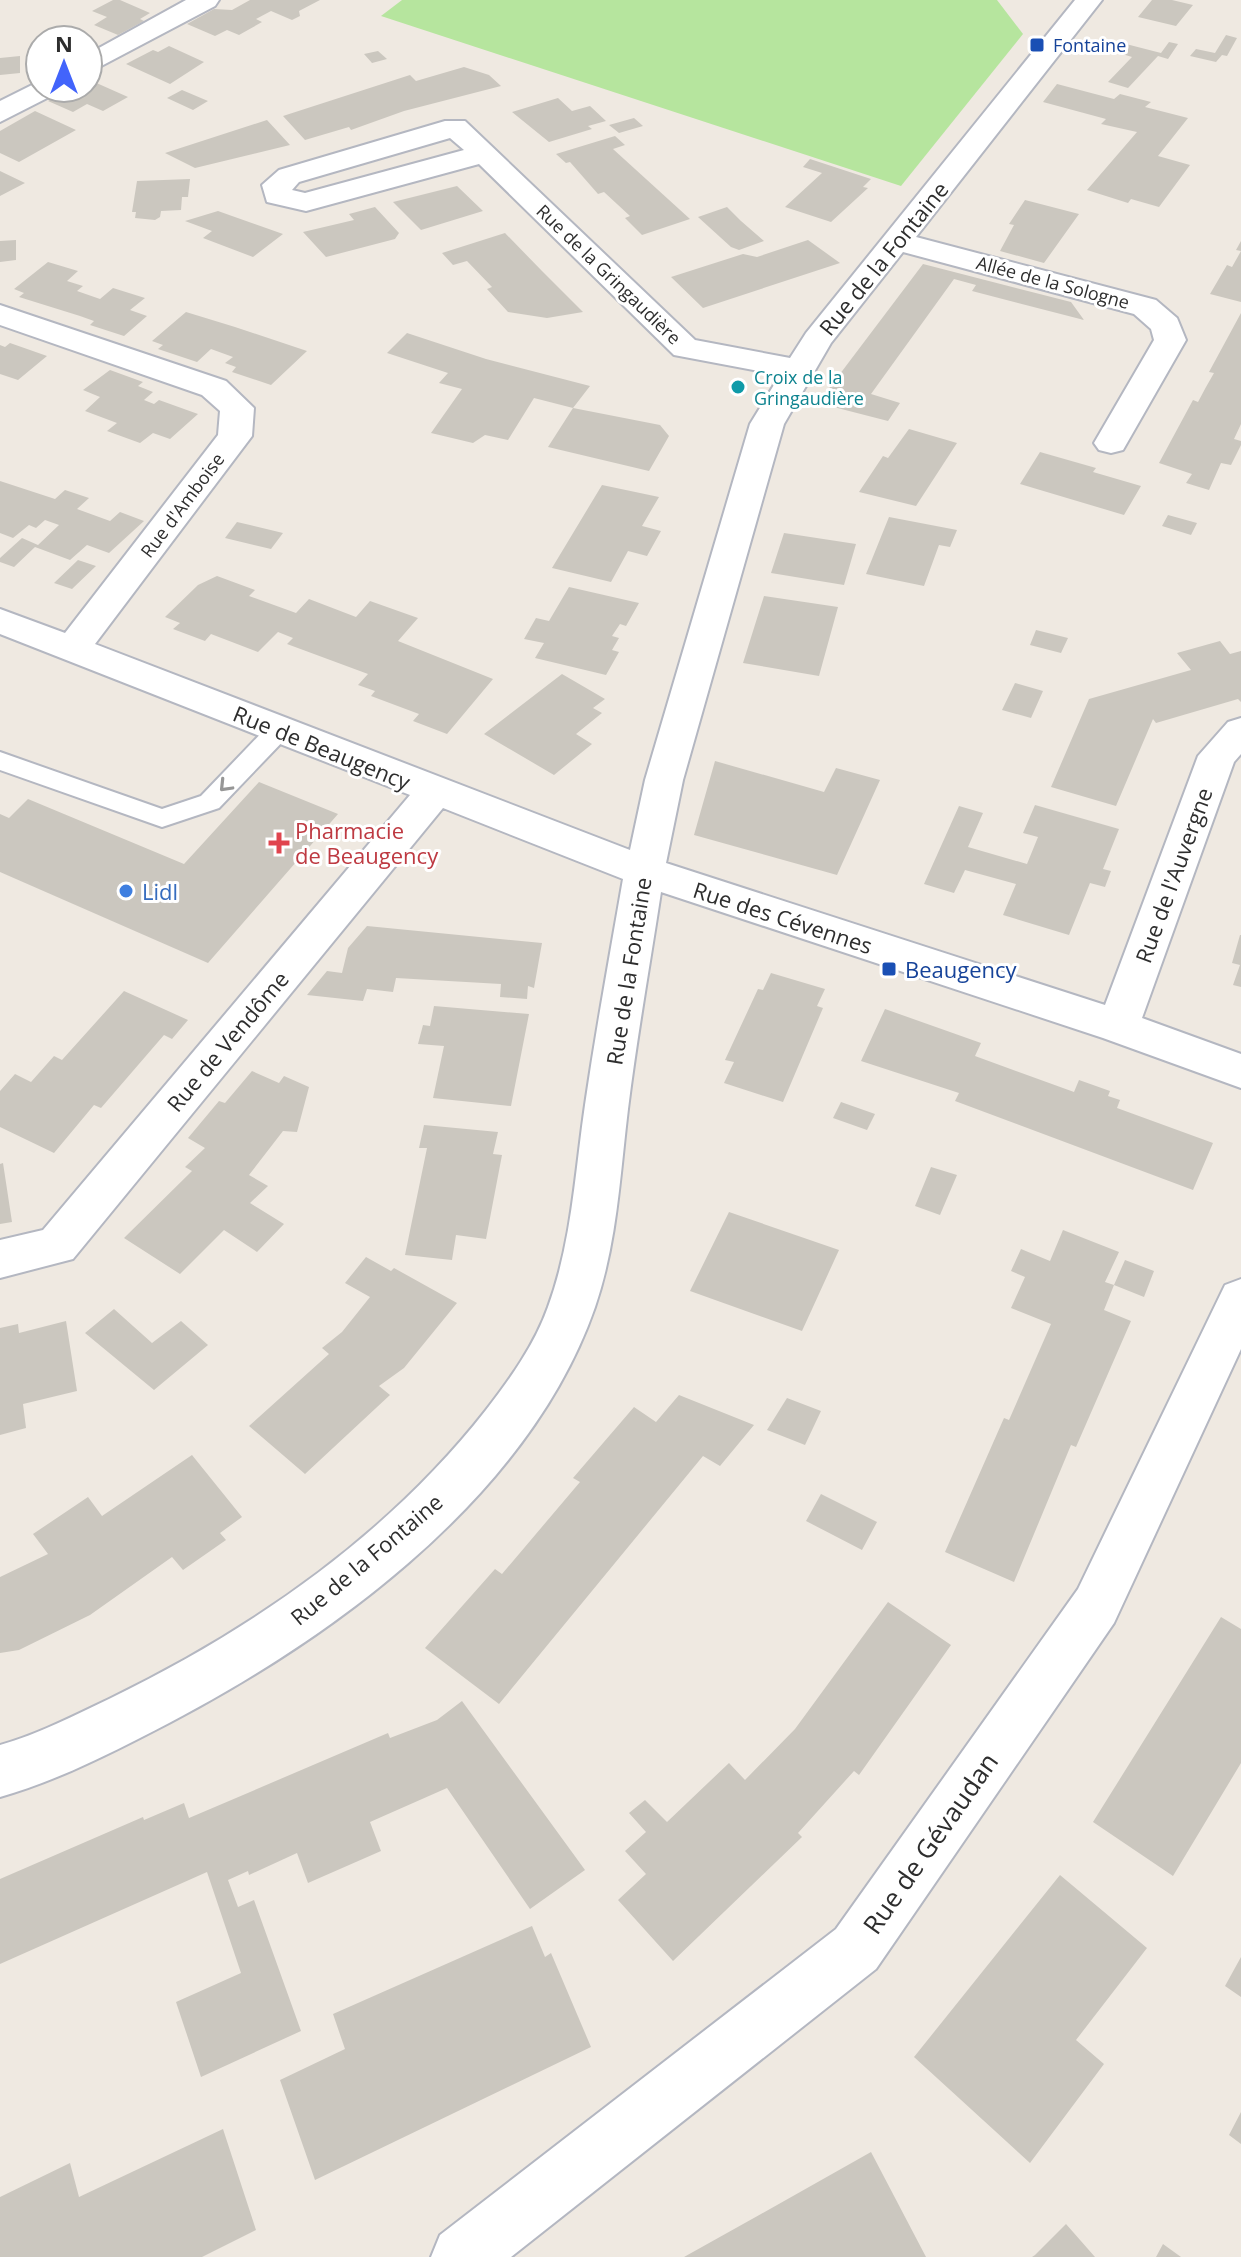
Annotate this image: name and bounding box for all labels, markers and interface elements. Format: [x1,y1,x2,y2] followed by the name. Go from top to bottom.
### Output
[24,24,104,104] north arrow
[55,28,73,58] text: N
[1053,33,1126,57] place label: Fontaine
[1028,36,1046,54] marker: Fontaine
[812,175,954,341] street label: Rue de la Fontaine
[532,199,686,349] street label: Rue de la Gringaudière
[974,250,1132,314] street label: Allée de la Sologne
[754,365,864,410] place label: Croix de la Gringaudière
[729,378,747,396] marker: Croix de la Gringaudière
[135,448,229,562] street label: Rue d'Amboise
[229,698,416,797] street label: Rue de Beaugency
[220,777,234,791] one-way arrow
[1127,783,1219,967] street label: Rue de l'Auvergne
[295,815,439,870] place label: Pharmacie de Beaugency
[270,834,288,852] marker: Pharmacie de Beaugency
[690,874,876,960] street label: Rue des Cévennes
[598,875,658,1067] street label: Rue de la Fontaine
[142,876,178,906] place label: Lidl
[117,882,135,900] marker: Lidl
[905,954,1018,984] place label: Beaugency
[880,960,898,978] marker: Beaugency
[159,964,295,1118] street label: Rue de Vendôme
[284,1487,448,1631] street label: Rue de la Fontaine
[854,1745,1006,1941] street label: Rue de Gévaudan

